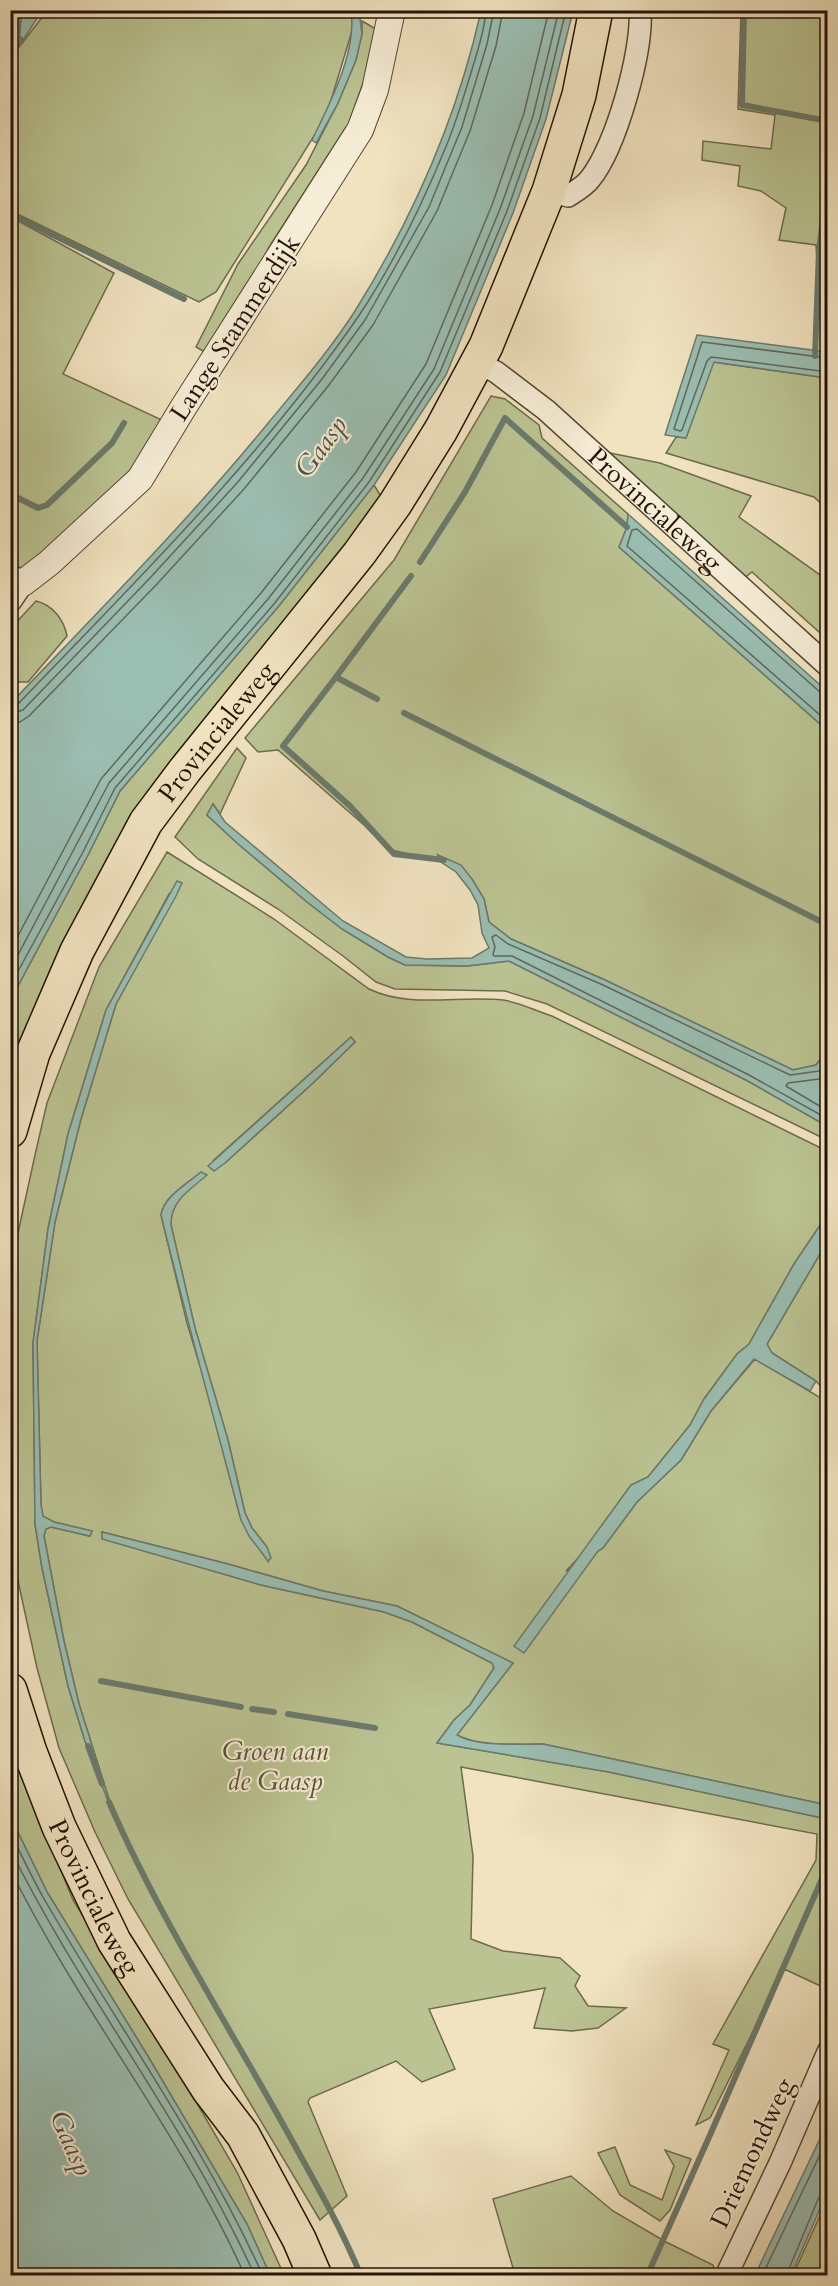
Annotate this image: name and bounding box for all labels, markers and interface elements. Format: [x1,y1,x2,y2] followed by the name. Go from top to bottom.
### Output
[162,228,308,428] street label: Lange Stammerdijk
[286,409,356,485] water label: Gaasp
[581,439,730,580] street label: Provincialeweg
[149,654,283,809] street label: Provincialeweg
[222,1734,328,1799] park label: Groen aan de Gaasp
[40,1813,149,1982] street label: Provincialeweg
[702,2072,802,2234] street label: Driemondweg
[40,2105,102,2182] water label: Gaasp

